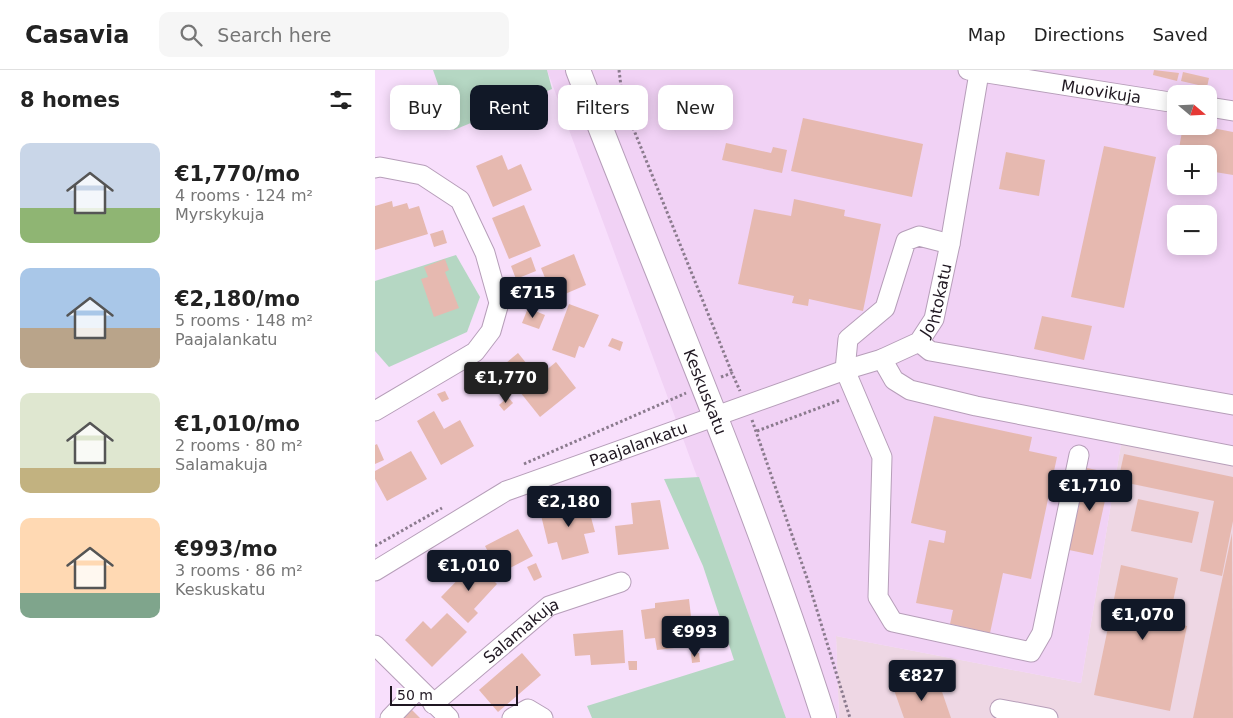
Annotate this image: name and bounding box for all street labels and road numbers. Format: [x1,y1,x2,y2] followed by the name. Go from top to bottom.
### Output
[1060,76,1143,107] street label: Muovikuja
[915,262,956,341] street label: Johtokatu
[680,346,730,437] street label: Keskuskatu
[587,418,690,470] street label: Paajalankatu
[480,594,561,667] street label: Salamakuja

